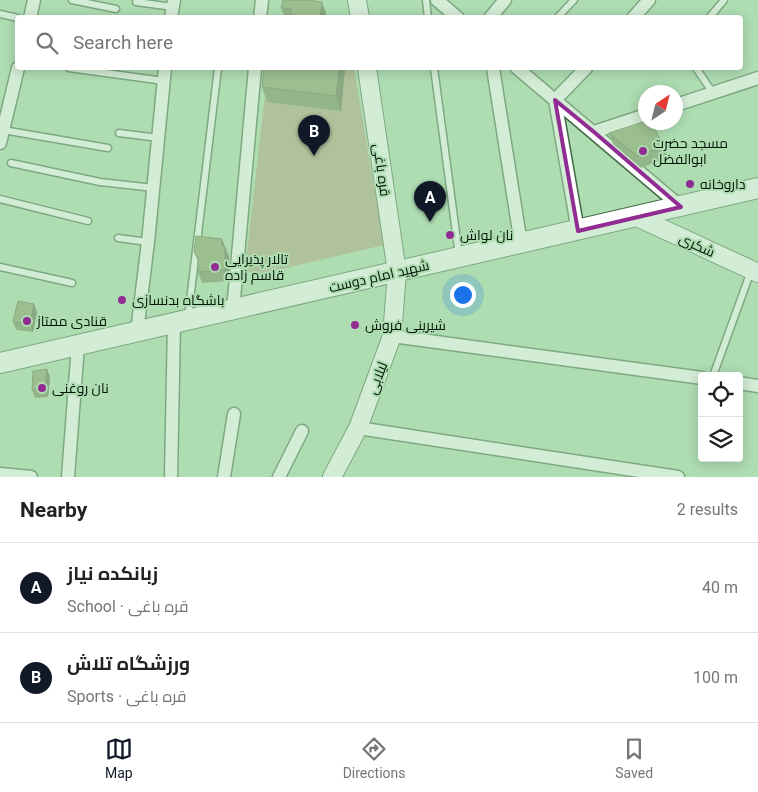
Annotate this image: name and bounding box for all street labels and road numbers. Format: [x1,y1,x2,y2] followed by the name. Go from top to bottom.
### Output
[370,143,394,197] street label: قره باغی
[677,230,717,260] street label: شکری
[327,257,431,297] street label: شهید امام دوست
[364,360,390,396] street label: لیلابی

